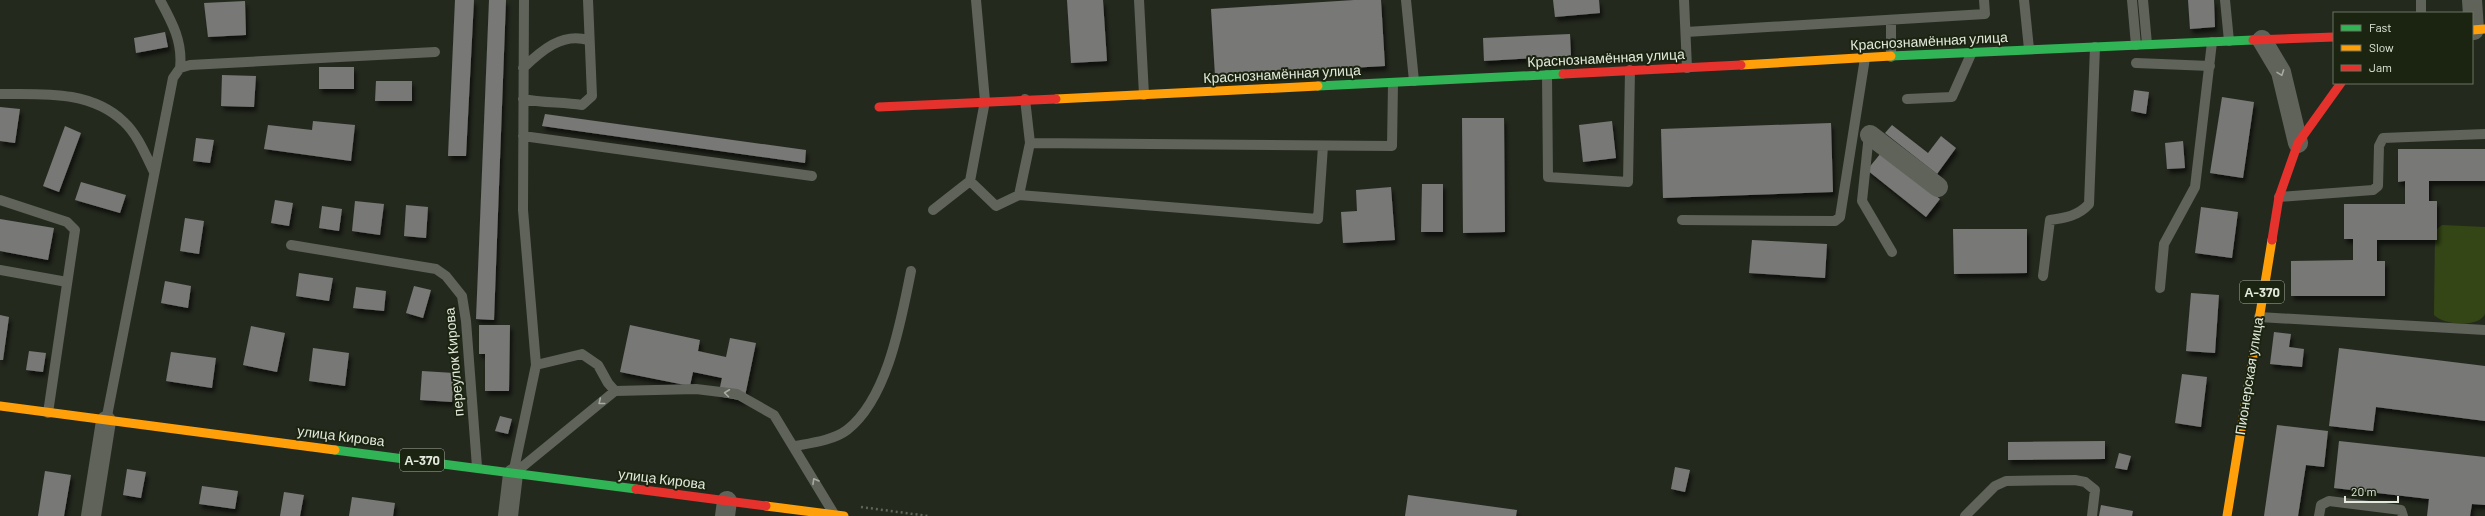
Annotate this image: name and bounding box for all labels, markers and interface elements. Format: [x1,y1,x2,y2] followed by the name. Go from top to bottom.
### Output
[2333,12,2473,84] legend
[2369,20,2392,34] text: Fast
[1850,28,2008,53] street label: Краснознамённая улица
[2369,40,2394,54] text: Slow
[1527,45,1685,70] street label: Краснознамённая улица
[2369,60,2392,74] text: Jam
[1203,61,1361,86] street label: Краснознамённая улица
[2276,70,2284,77] one-way arrow
[2240,281,2284,303] road number: А-370
[440,307,467,417] street label: переулок Кирова
[2231,316,2266,436] street label: Пионерская улица
[724,389,730,398] one-way arrow
[599,397,606,404] one-way arrow
[296,422,386,449] street label: улица Кирова
[400,449,444,471] road number: А-370
[617,465,707,492] street label: улица Кирова
[813,478,820,485] one-way arrow
[2345,478,2398,504] scale bar
[2351,484,2377,498] text: 20 m

